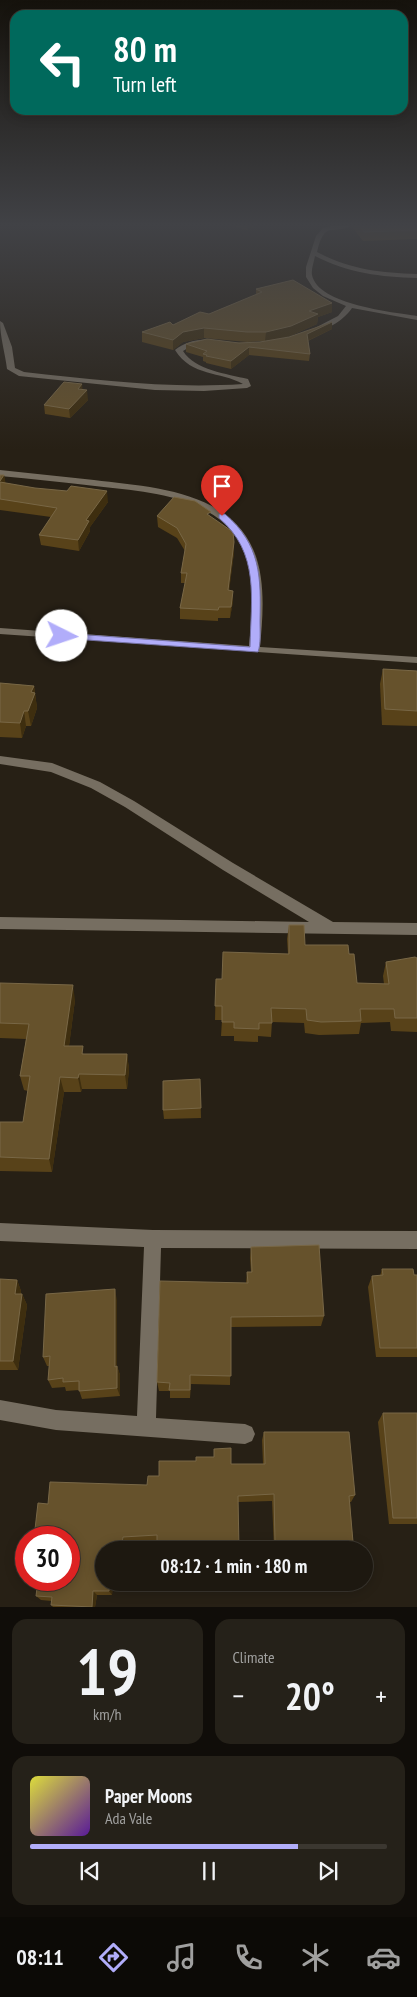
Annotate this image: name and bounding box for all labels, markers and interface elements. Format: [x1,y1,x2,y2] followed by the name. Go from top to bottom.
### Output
[113,26,177,72] text: 80 m
[30,30,95,95] icon: left
[113,70,177,98] text: Turn left
[201,465,243,516] pin
[208,472,236,500] icon: arrive
[35,609,87,661] position arrow
[15,1526,80,1591] speed limit sign: 30
[161,1554,307,1578] text: 08:12 · 1 min · 180 m
[76,1629,138,1713] text: 19
[233,1647,275,1667] text: Climate
[285,1671,335,1720] text: 20°
[233,1677,244,1714] text: −
[375,1677,387,1714] text: +
[93,1704,121,1724] text: km/h
[105,1784,192,1808] text: Paper Moons
[105,1808,152,1828] text: Ada Vale
[76,1857,104,1885] icon: previous
[195,1857,223,1885] icon: pause
[314,1857,342,1885] icon: next
[96,1940,131,1975] icon: directions
[164,1940,199,1975] icon: music
[231,1940,266,1975] icon: phone
[298,1940,333,1975] icon: climate
[366,1940,401,1975] icon: car
[16,1943,64,1971] text: 08:11

